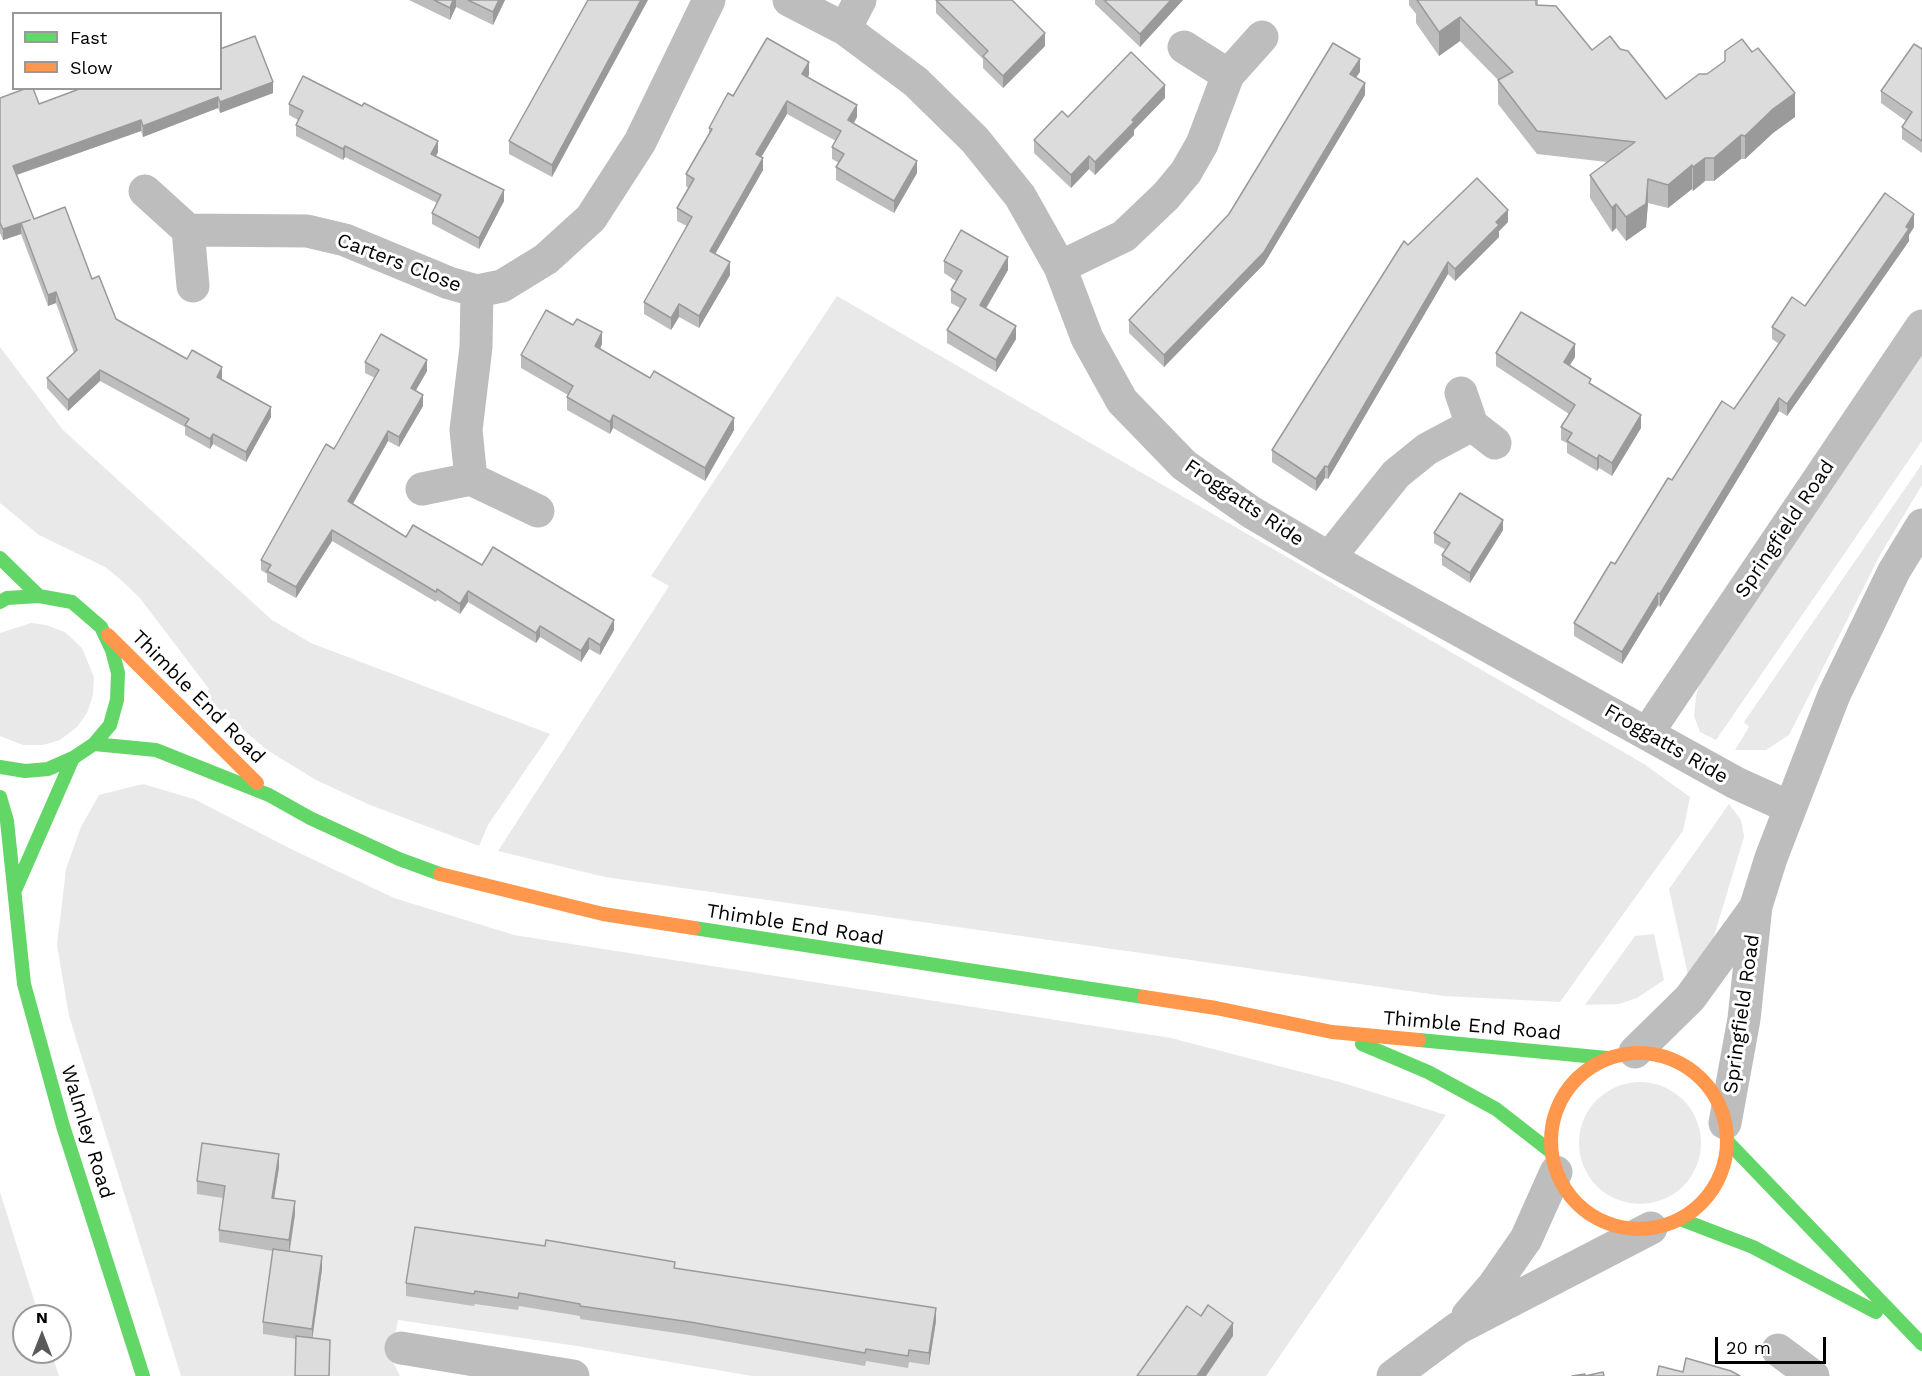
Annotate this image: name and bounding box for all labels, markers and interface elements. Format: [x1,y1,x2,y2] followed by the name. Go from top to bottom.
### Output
[12,12,222,90] legend
[70,27,107,48] text: Fast
[70,57,113,78] text: Slow
[333,228,465,298] street label: Carters Close
[1180,454,1308,552] street label: Froggatts Ride
[1730,456,1840,602] street label: Springfield Road
[126,625,270,769] street label: Thimble End Road
[1600,699,1732,789] street label: Froggatts Ride
[705,899,885,951] street label: Thimble End Road
[1719,933,1765,1095] street label: Springfield Road
[1382,1006,1562,1046] street label: Thimble End Road
[55,1062,119,1202] street label: Walmley Road
[12,1304,72,1364] north arrow
[36,1308,48,1327] text: N
[1718,1325,1829,1363] scale bar
[1726,1337,1771,1358] text: 20 m

